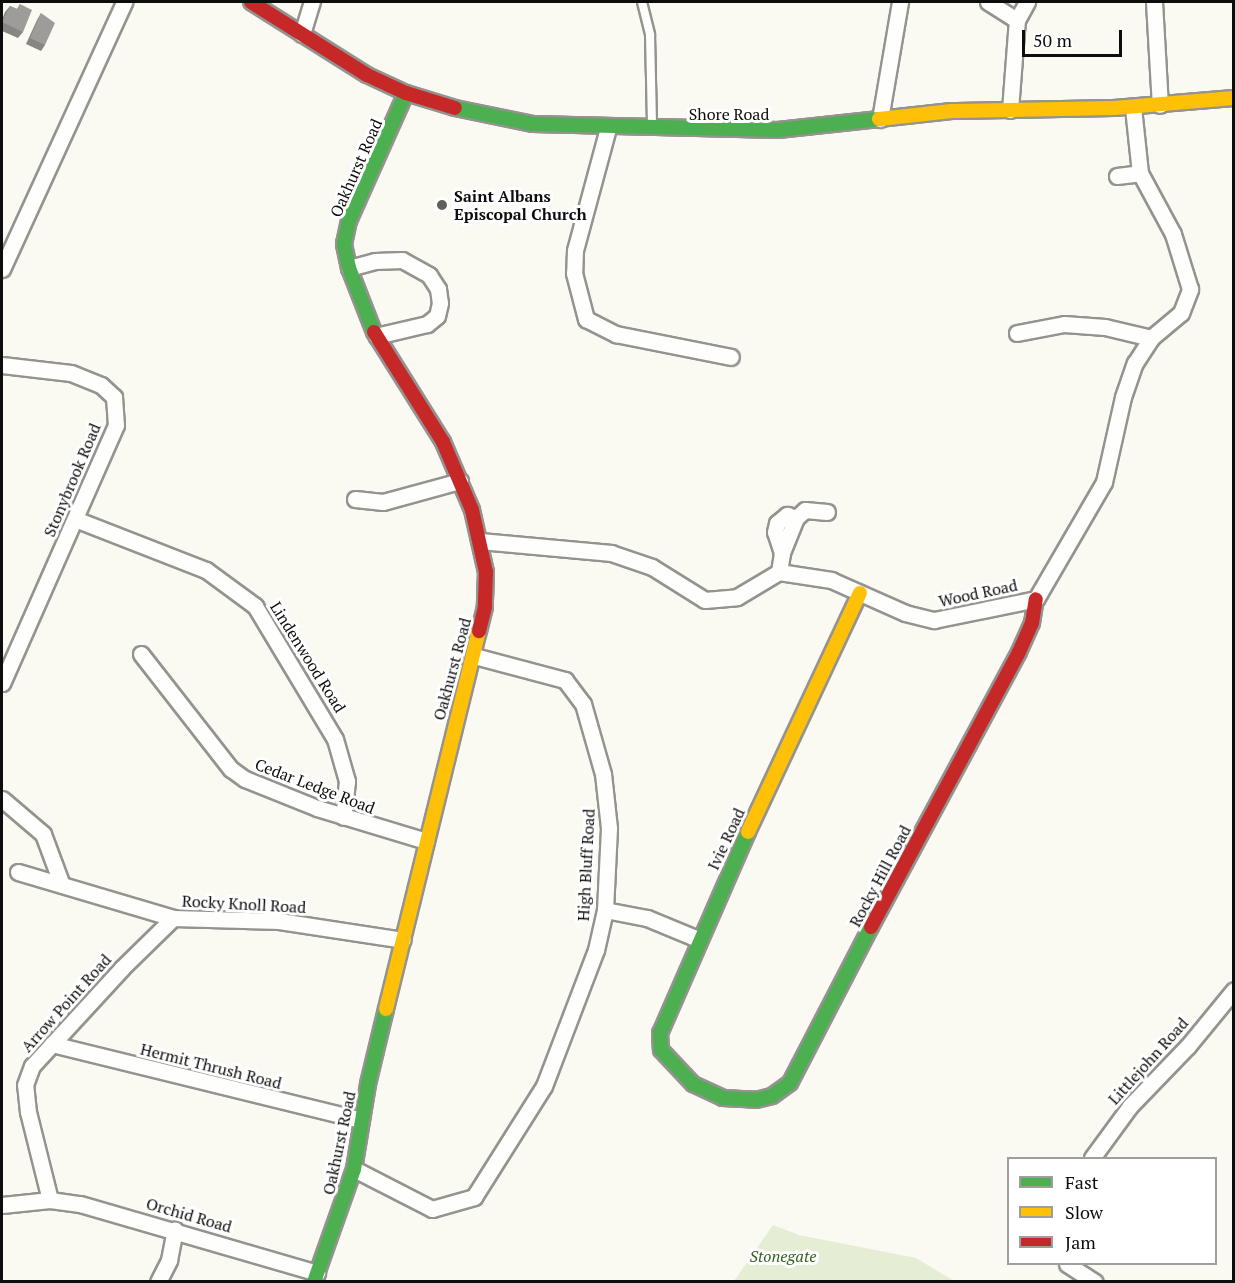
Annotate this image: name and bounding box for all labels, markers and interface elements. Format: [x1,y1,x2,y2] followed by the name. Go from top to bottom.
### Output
[1025,18,1126,56] scale bar
[1033,28,1072,52] text: 50 m
[689,104,769,124] street label: Shore Road
[326,116,386,220] street label: Oakhurst Road
[454,186,587,224] place label: Saint Albans Episcopal Church
[435,198,449,212] marker: Saint Albans Episcopal Church
[39,420,105,540] street label: Stonybrook Road
[937,575,1019,611] street label: Wood Road
[266,598,350,716] street label: Lindenwood Road
[429,616,475,722] street label: Oakhurst Road
[252,754,378,818] street label: Cedar Ledge Road
[703,805,749,873] street label: Ivie Road
[573,808,599,922] street label: High Bluff Road
[845,822,915,930] street label: Rocky Hill Road
[181,891,307,917] street label: Rocky Knoll Road
[17,950,115,1056] street label: Arrow Point Road
[1104,1014,1192,1108] street label: Littlejohn Road
[138,1039,284,1093] street label: Hermit Thrush Road
[319,1089,359,1197] street label: Oakhurst Road
[1007,1157,1217,1265] legend
[1065,1170,1098,1194] text: Fast
[144,1194,234,1236] street label: Orchid Road
[1065,1200,1103,1224] text: Slow
[1065,1230,1096,1254] text: Jam
[749,1246,817,1266] park label: Stonegate

